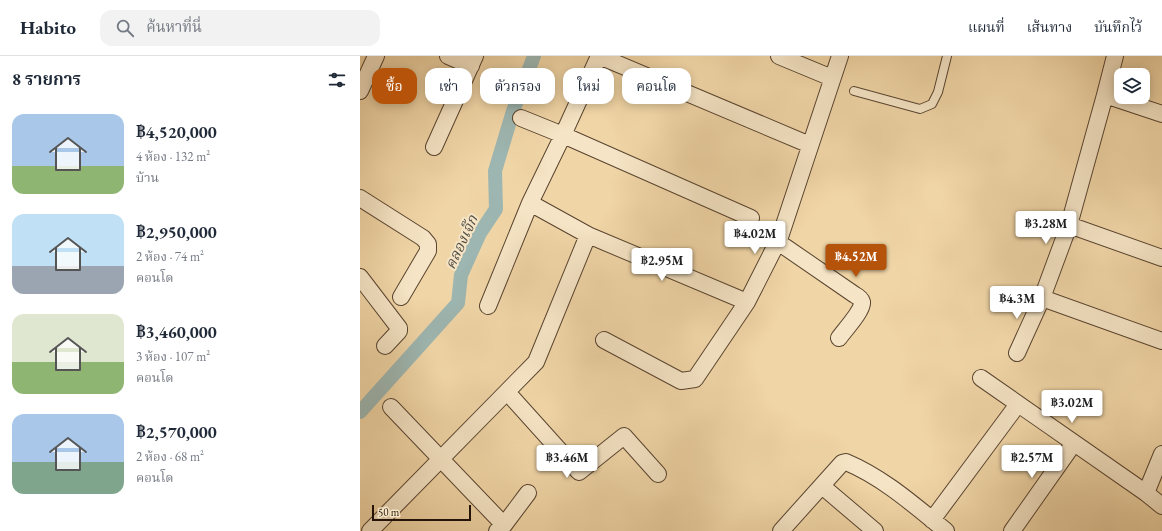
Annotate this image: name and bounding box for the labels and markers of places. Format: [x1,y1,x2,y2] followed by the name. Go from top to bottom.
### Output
[1013,211,1079,245] pin: ฿3.28M
[722,221,788,255] pin: ฿4.02M
[823,244,889,278] pin: ฿4.52M
[629,248,695,282] pin: ฿2.95M
[989,286,1045,320] pin: ฿4.3M
[1039,390,1105,424] pin: ฿3.02M
[534,445,600,479] pin: ฿3.46M
[999,445,1065,479] pin: ฿2.57M

